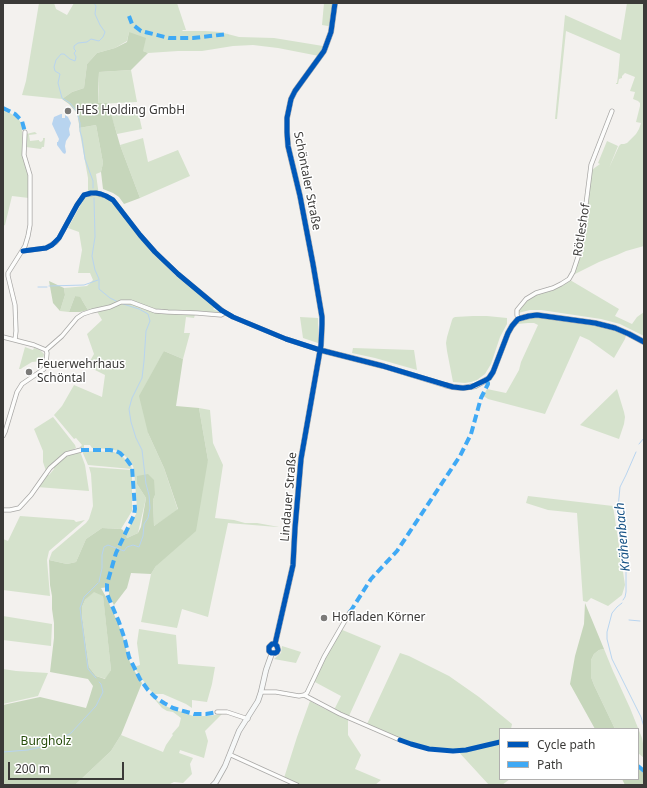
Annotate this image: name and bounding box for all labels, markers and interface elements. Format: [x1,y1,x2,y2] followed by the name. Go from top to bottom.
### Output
[76,104,185,118] place label: HES Holding GmbH
[63,106,73,116] marker: HES Holding GmbH
[290,130,324,232] street label: Schöntaler Straße
[571,202,593,258] street label: Rötleshof
[37,358,125,386] place label: Feuerwehrhaus Schöntal
[24,367,34,377] marker: Feuerwehrhaus Schöntal
[278,452,300,542] street label: Lindauer Straße
[612,502,634,572] water label: Krähenbach
[332,611,426,625] place label: Hofladen Körner
[319,613,329,623] marker: Hofladen Körner
[499,728,639,780] legend
[21,735,71,749] park label: Burgholz
[537,736,595,753] text: Cycle path
[10,754,126,780] scale bar
[537,756,563,773] text: Path
[15,760,50,777] text: 200 m

